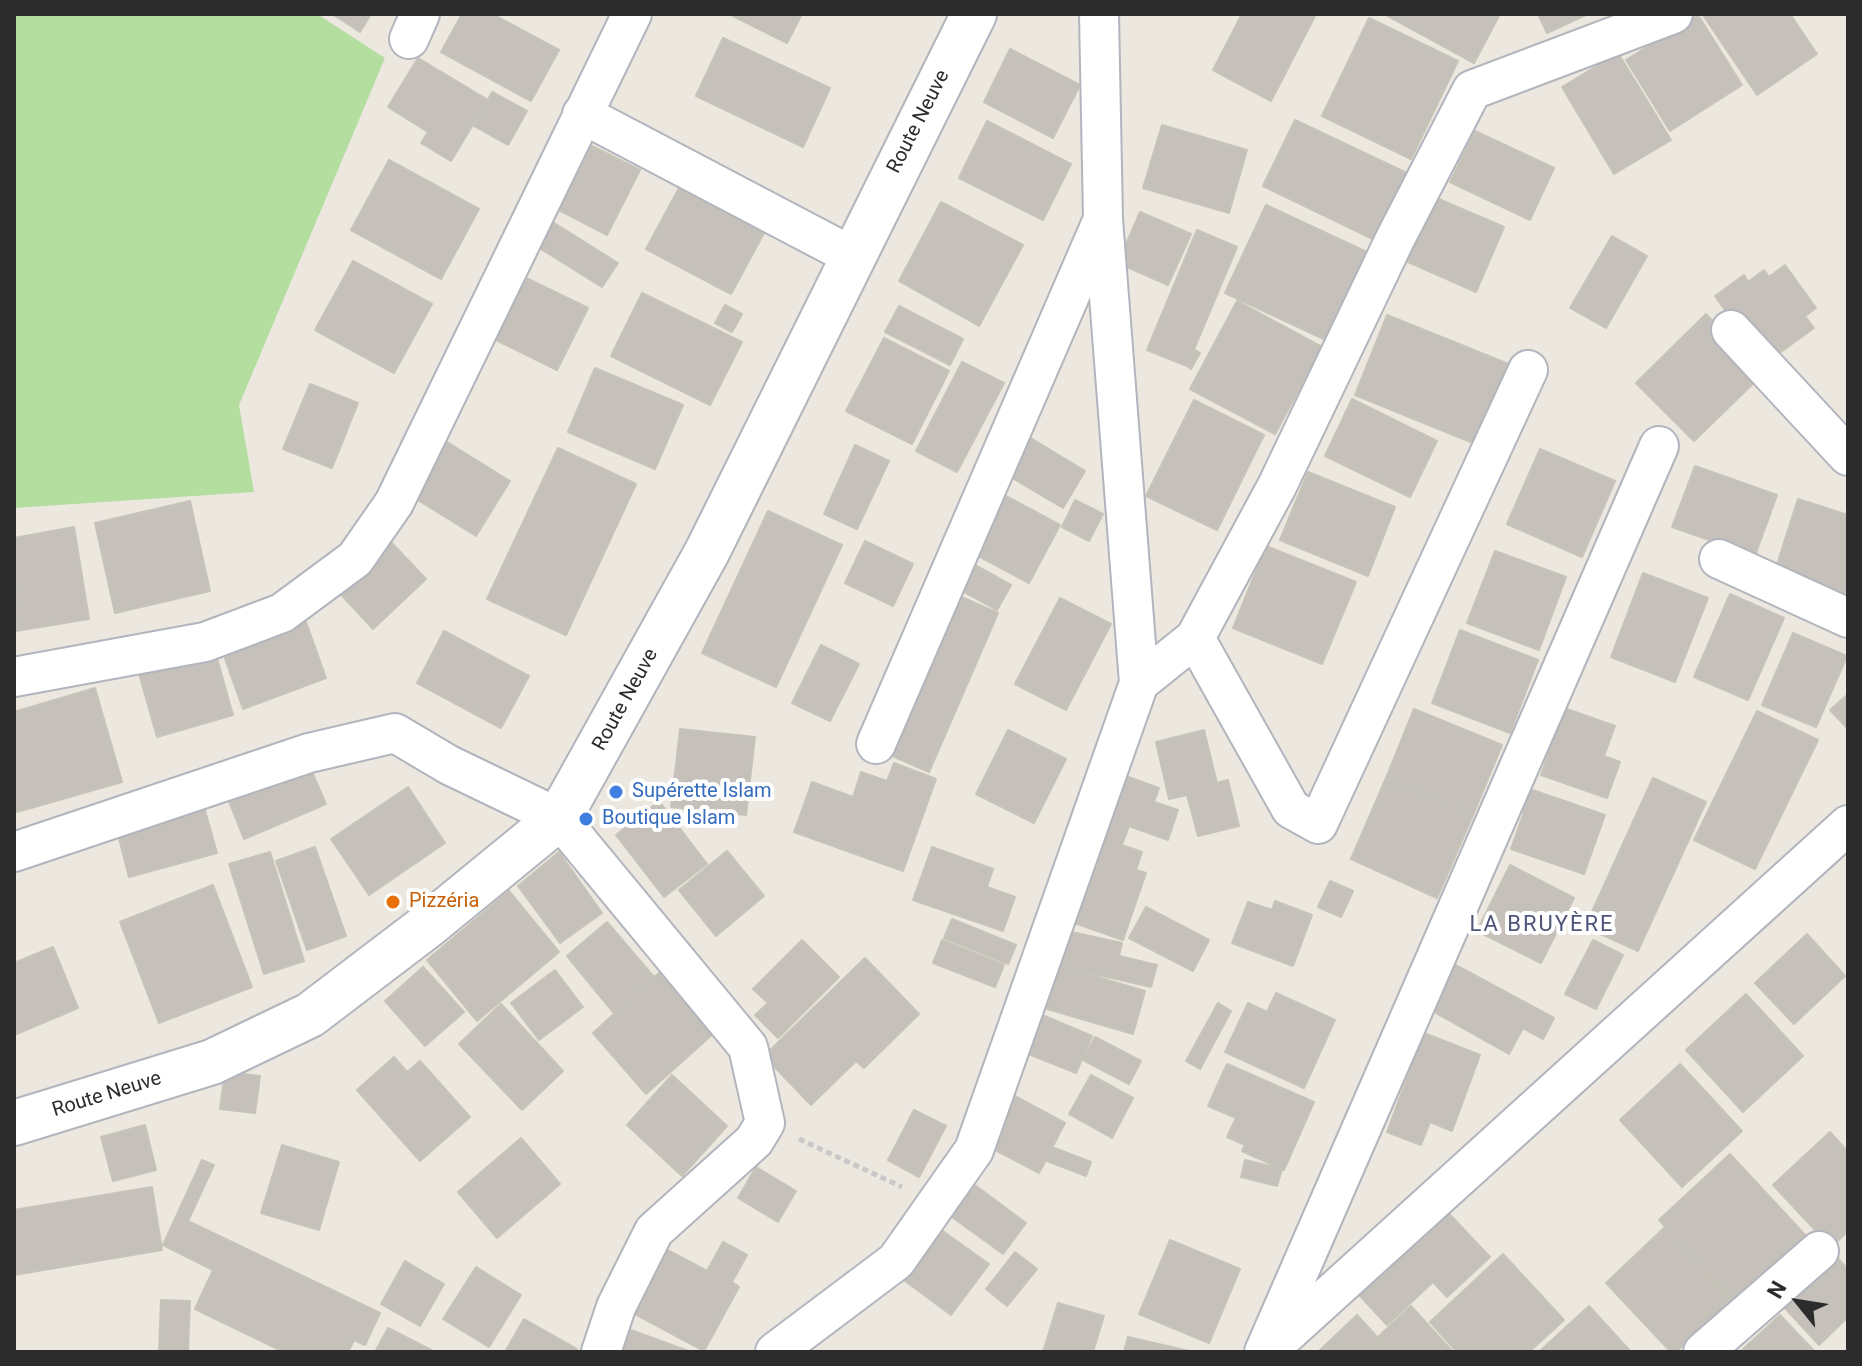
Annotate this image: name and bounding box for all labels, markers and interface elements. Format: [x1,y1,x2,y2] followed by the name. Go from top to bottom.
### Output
[883,66,955,178] street label: Route Neuve
[588,645,664,755] street label: Route Neuve
[632,780,772,804] place label: Supérette Islam
[607,783,625,801] marker: Supérette Islam
[602,807,735,831] place label: Boutique Islam
[577,810,595,828] marker: Boutique Islam
[409,890,479,914] place label: Pizzéria
[384,893,402,911] marker: Pizzéria
[1469,912,1615,938] district label: LA BRUYÈRE
[49,1067,165,1123] street label: Route Neuve
[1758,1262,1838,1342] north arrow
[1762,1277,1791,1303] text: N

